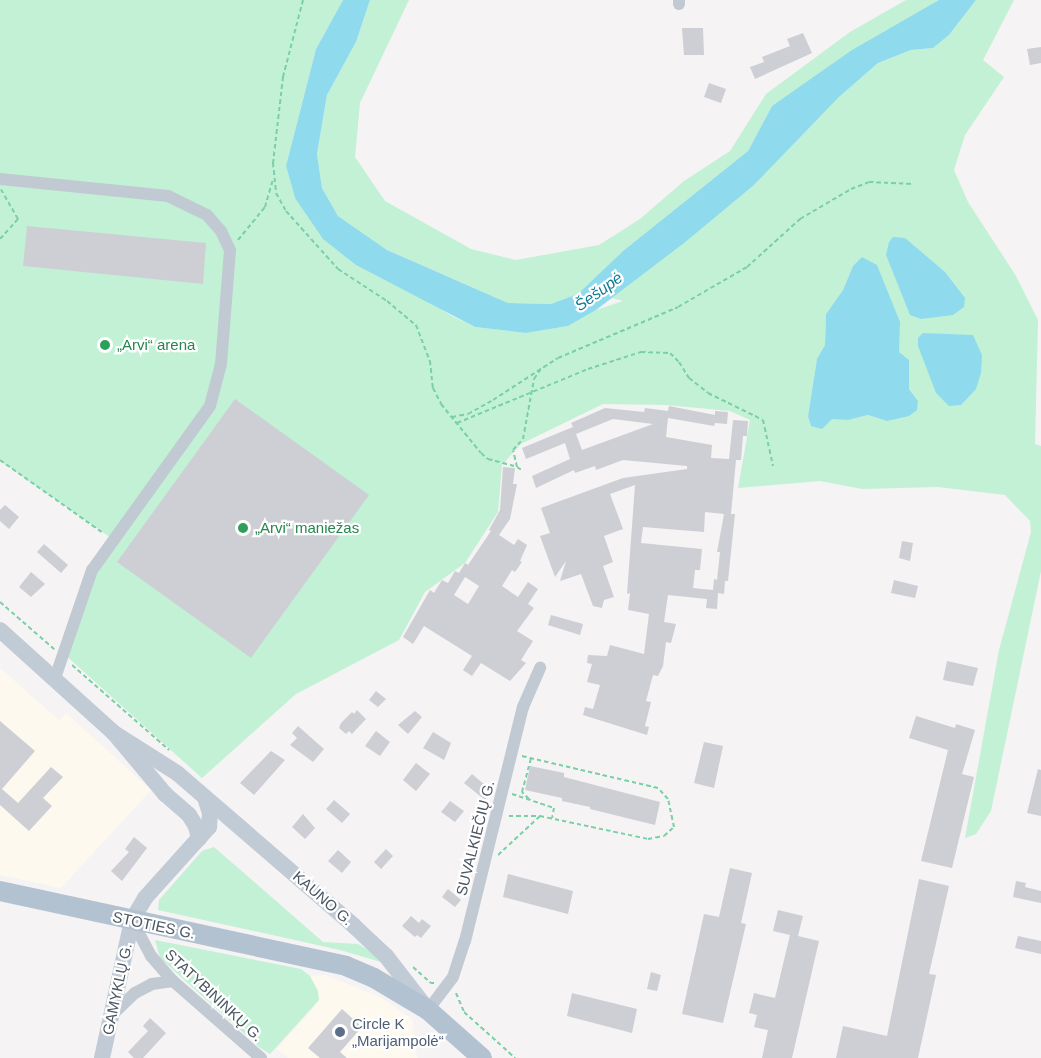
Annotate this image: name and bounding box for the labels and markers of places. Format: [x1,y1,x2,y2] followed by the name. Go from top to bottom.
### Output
[117,336,195,354] place label: „Arvi“ arena
[98,338,112,352] marker: „Arvi“ arena
[255,519,359,537] place label: „Arvi“ maniežas
[236,521,250,535] marker: „Arvi“ maniežas
[352,1014,444,1049] place label: Circle K „Marijampolė“
[333,1025,347,1039] marker: Circle K „Marijampolė“

